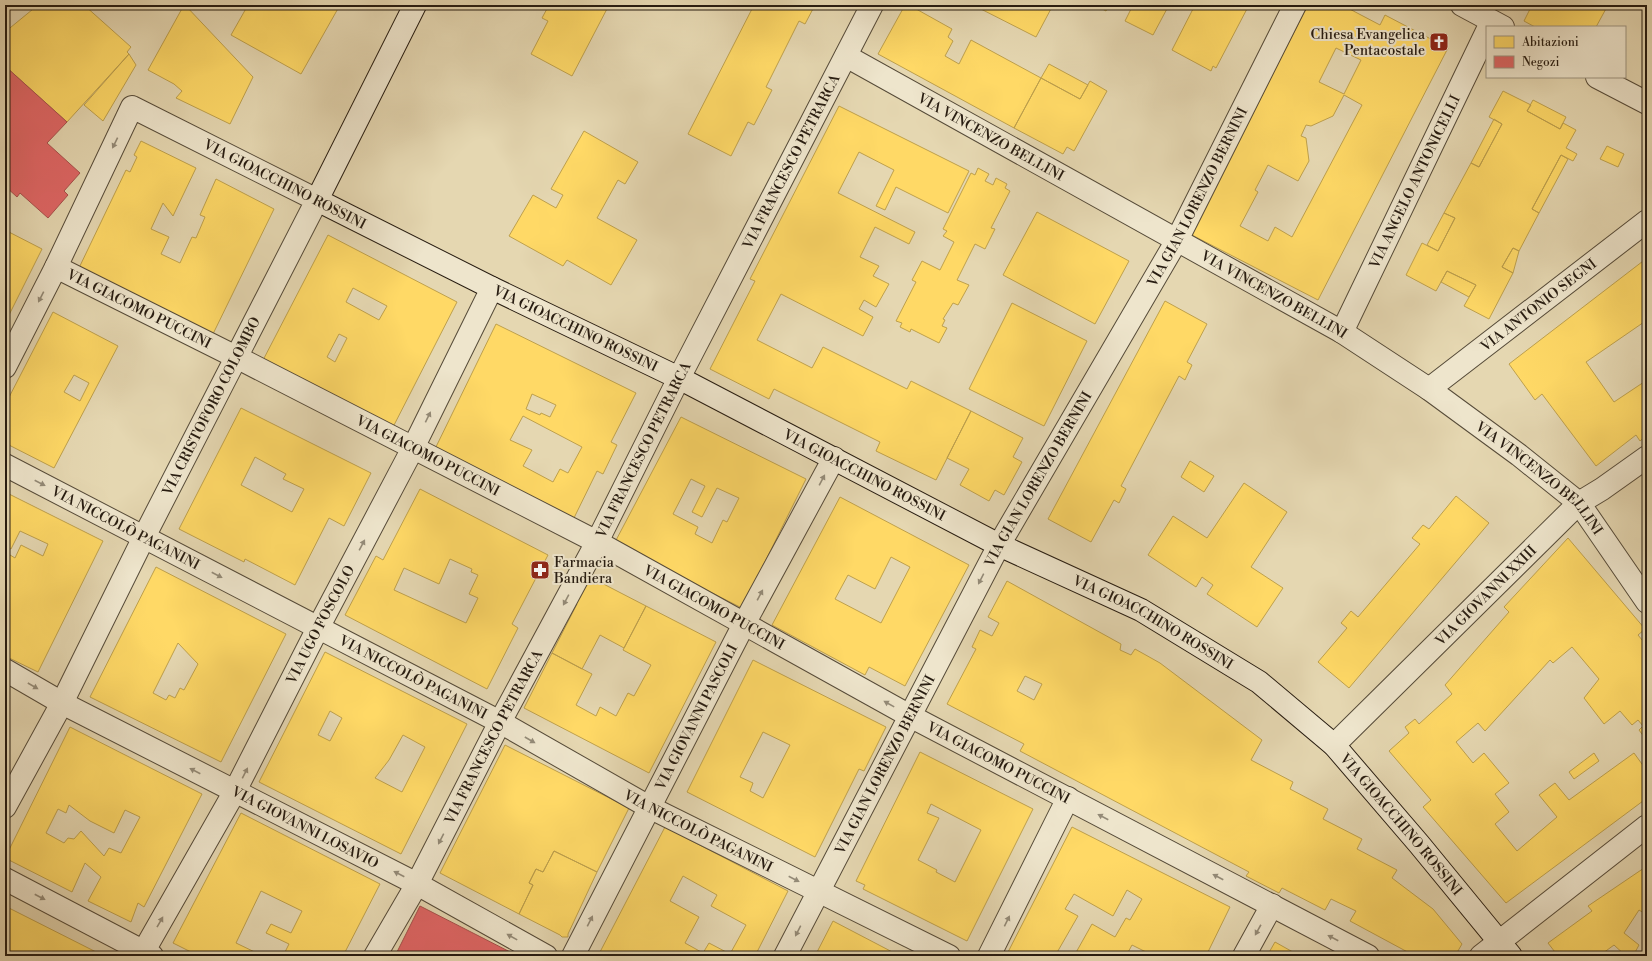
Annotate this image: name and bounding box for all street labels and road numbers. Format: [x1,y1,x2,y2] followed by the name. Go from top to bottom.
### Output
[739,71,845,253] street label: VIA FRANCESCO PETRARCA
[913,89,1068,186] street label: VIA VINCENZO BELLINI
[1366,92,1465,272] street label: VIA ANGELO ANTONICELLI
[1143,104,1252,291] street label: VIA GIAN LORENZO BERNINI
[199,136,369,234] street label: VIA GIOACCHINO ROSSINI
[1196,247,1351,343] street label: VIA VINCENZO BELLINI
[1476,255,1601,357] street label: VIA ANTONIO SEGNI
[63,265,214,353] street label: VIA GIACOMO PUCCINI
[489,282,661,377] street label: VIA GIOACCHINO ROSSINI
[158,314,265,500] street label: VIA CRISTOFORO COLOMBO
[592,359,696,542] street label: VIA FRANCESCO PETRARCA
[981,388,1097,571] street label: VIA GIAN LORENZO BERNINI
[352,412,503,501] street label: VIA GIACOMO PUCCINI
[1471,417,1607,539] street label: VIA VINCENZO BELLINI
[779,426,949,526] street label: VIA GIOACCHINO ROSSINI
[47,482,203,575] street label: VIA NICCOLÒ PAGANINI
[1431,542,1541,651] street label: VIA GIOVANNI XXIII
[639,561,788,655] street label: VIA GIACOMO PUCCINI
[283,563,359,688] street label: VIA UGO FOSCOLO
[1069,572,1237,674] street label: VIA GIOACCHINO ROSSINI
[335,631,491,724] street label: VIA NICCOLÒ PAGANINI
[652,641,742,794] street label: VIA GIOVANNI PASCOLI
[441,647,547,829] street label: VIA FRANCESCO PETRARCA
[831,672,940,858] street label: VIA GIAN LORENZO BERNINI
[923,718,1073,808] street label: VIA GIACOMO PUCCINI
[1335,750,1466,900] street label: VIA GIOACCHINO ROSSINI
[227,783,382,873] street label: VIA GIOVANNI LOSAVIO
[619,786,776,877] street label: VIA NICCOLÒ PAGANINI

